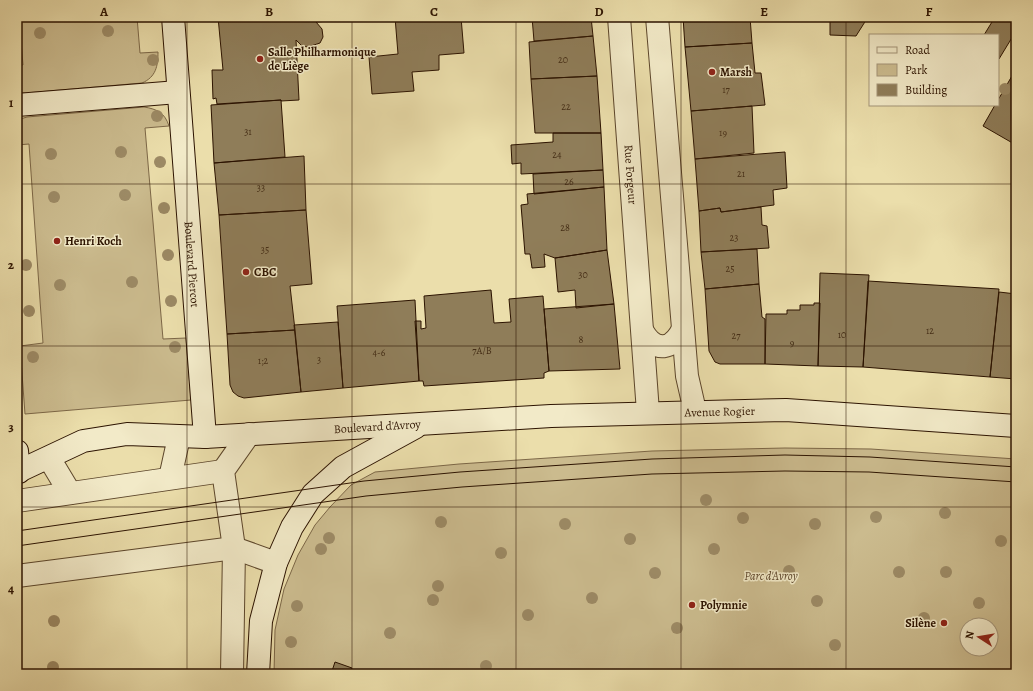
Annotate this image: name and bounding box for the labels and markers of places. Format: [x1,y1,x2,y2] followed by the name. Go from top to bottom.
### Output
[268,44,377,74] place label: Salle Philharmonique de Liège
[255,54,265,64] marker: Salle Philharmonique de Liège
[720,64,753,80] place label: Marsh
[707,67,717,77] marker: Marsh
[65,233,122,249] place label: Henri Koch
[52,236,62,246] marker: Henri Koch
[254,264,276,280] place label: CBC
[241,267,251,277] marker: CBC
[700,597,748,613] place label: Polymnie
[687,600,697,610] marker: Polymnie
[905,615,936,631] place label: Silène
[939,618,949,628] marker: Silène

